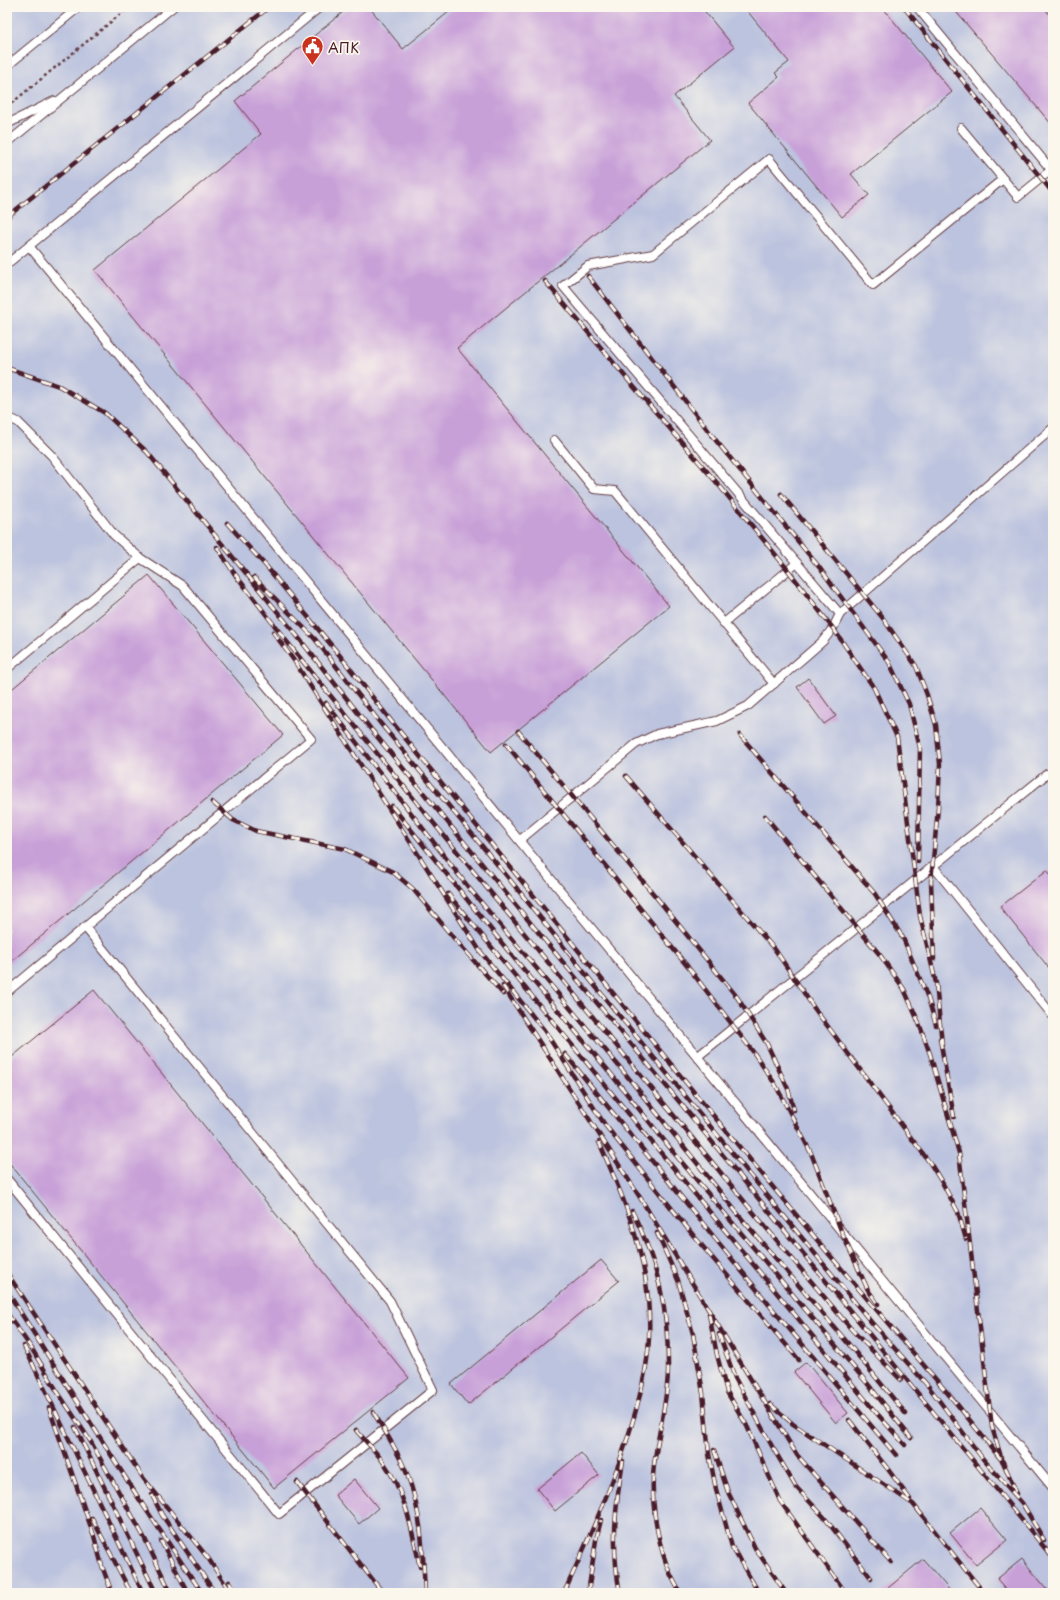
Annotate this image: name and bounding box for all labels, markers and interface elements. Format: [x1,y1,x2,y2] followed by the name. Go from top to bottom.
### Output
[299,34,325,67] public building icon: АПК
[328,37,359,58] place label: АПК

